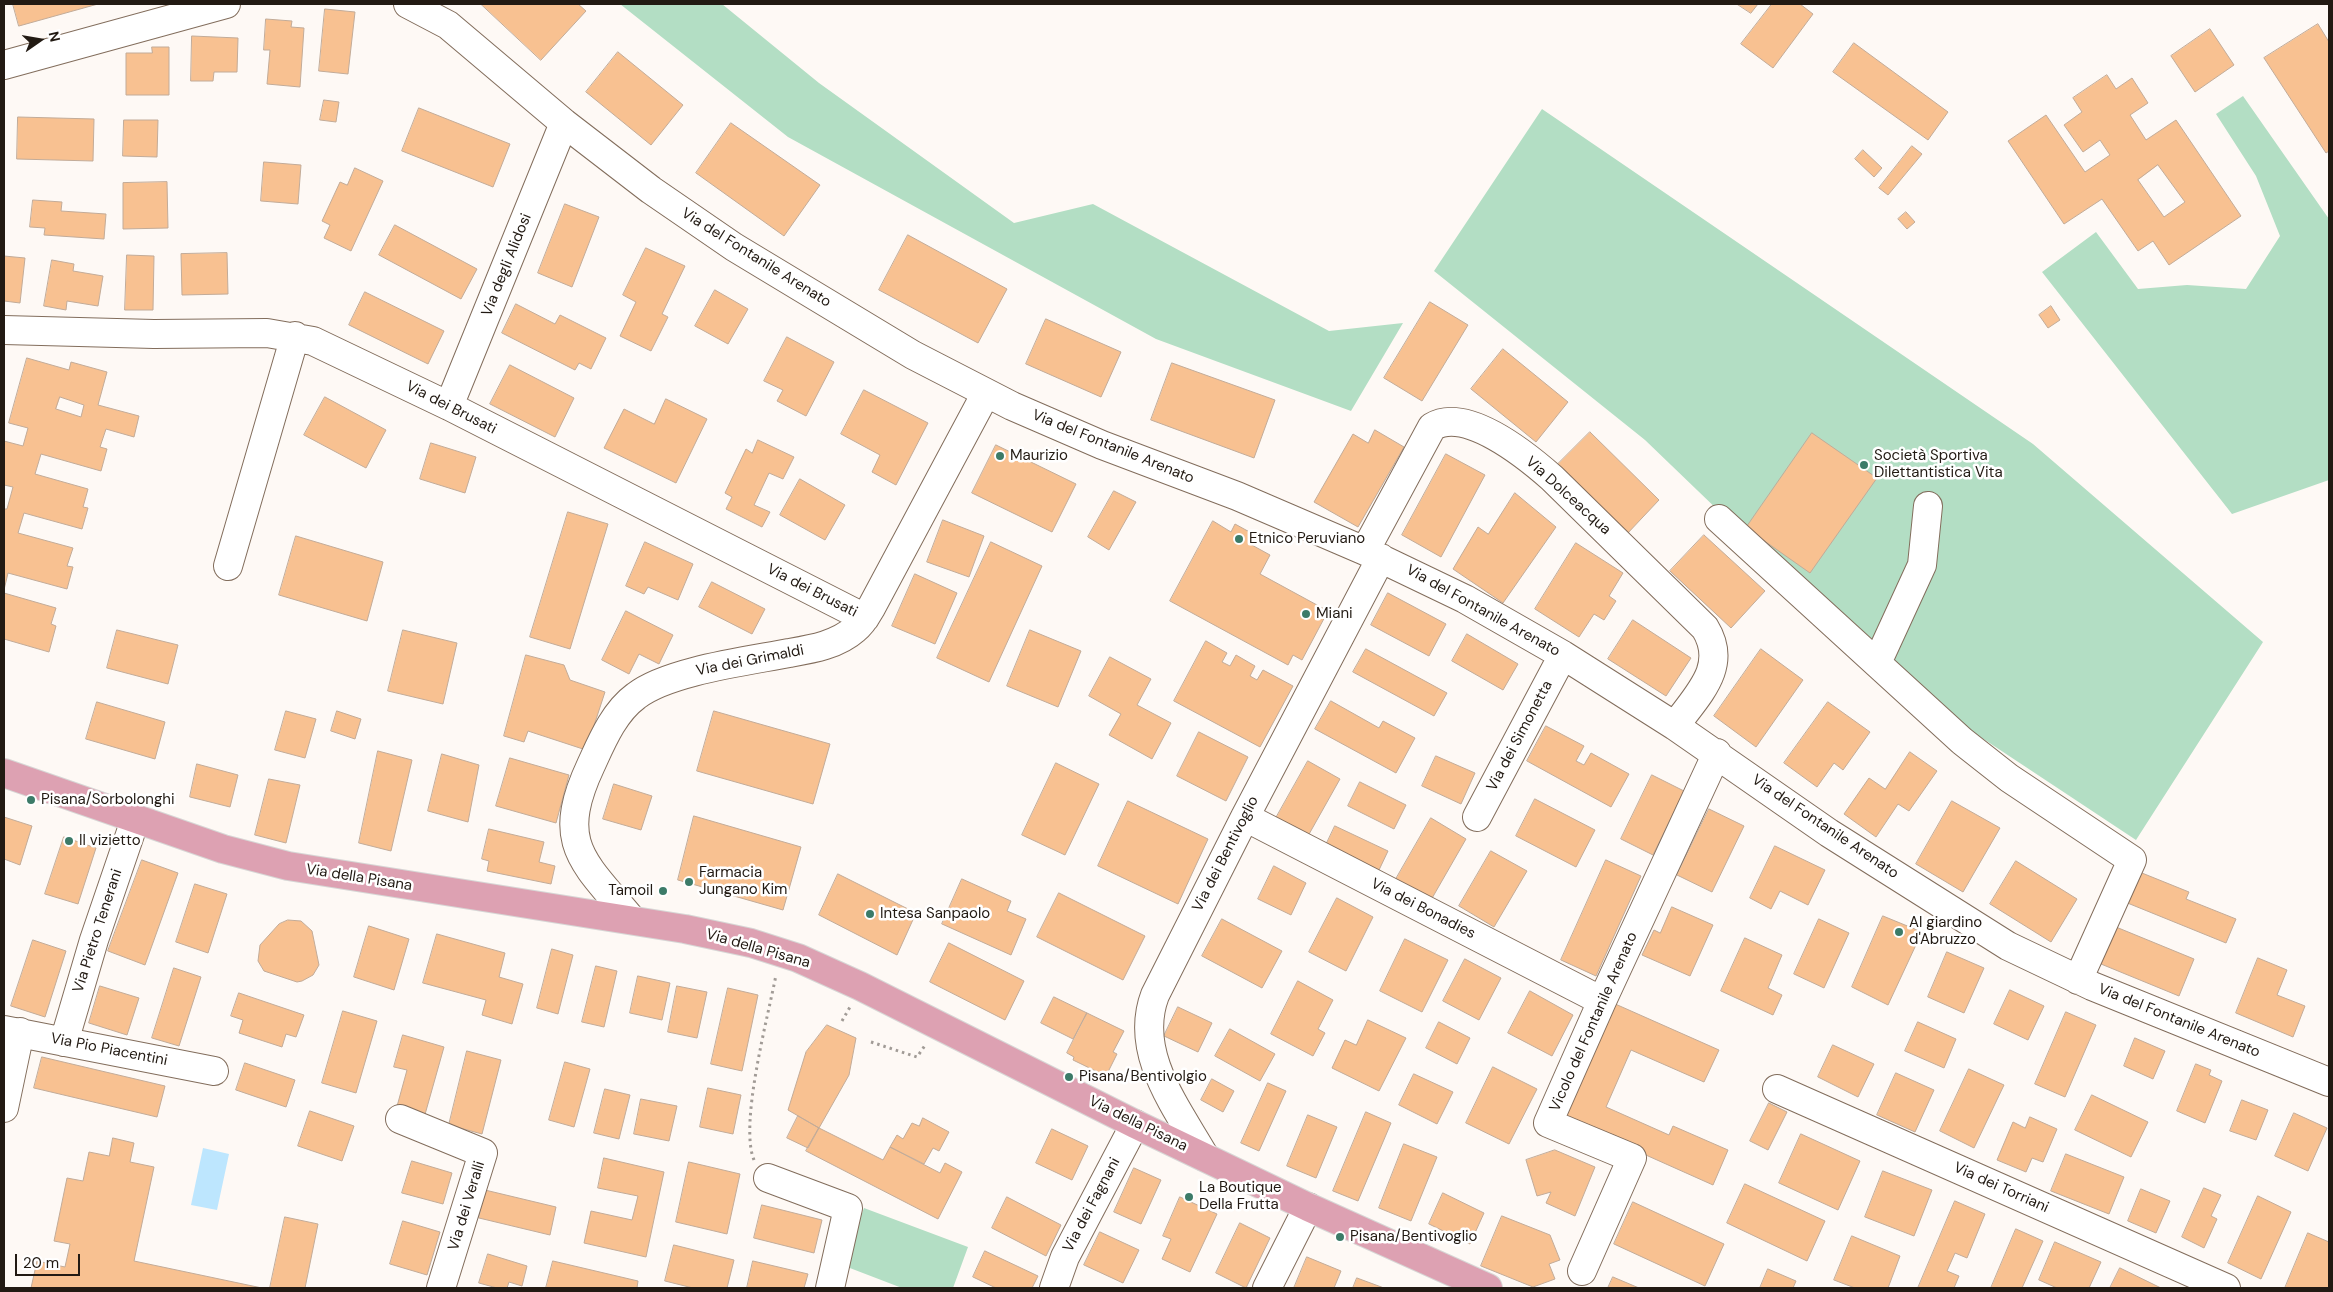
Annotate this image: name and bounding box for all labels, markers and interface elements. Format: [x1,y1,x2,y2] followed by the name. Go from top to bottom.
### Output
[15,15,65,65] north arrow
[45,30,65,44] text: N
[678,204,834,312] street label: Via del Fontanile Arenato
[478,211,536,319] street label: Via degli Alidosi
[403,377,499,439] street label: Via dei Brusati
[1029,406,1197,488] street label: Via del Fontanile Arenato
[1010,447,1068,465] place label: Maurizio
[1874,447,2003,482] place label: Società Sportiva Dilettantistica Vita
[994,450,1006,462] marker: Maurizio
[1522,453,1614,539] street label: Via Dolceacqua
[1858,459,1870,471] marker: Società Sportiva Dilettantistica Vita
[1249,530,1365,548] place label: Etnico Peruviano
[1233,533,1245,545] marker: Etnico Peruviano
[764,560,860,622] street label: Via dei Brusati
[1403,561,1563,661] street label: Via del Fontanile Arenato
[1316,605,1353,623] place label: Miani
[1300,608,1312,620] marker: Miani
[694,642,806,680] street label: Via dei Grimaldi
[1483,678,1557,794] street label: Via dei Simonetta
[1748,771,1902,883] street label: Via del Fontanile Arenato
[41,791,175,809] place label: Pisana/Sorbolonghi
[1189,793,1263,915] street label: Via dei Bentivoglio
[25,794,37,806] marker: Pisana/Sorbolonghi
[79,832,141,850] place label: Il vizietto
[63,835,75,847] marker: Il vizietto
[305,861,413,895] street label: Via della Pisana
[699,864,787,899] place label: Farmacia Jungano Kim
[70,867,126,995] street label: Via Pietro Tenerani
[1368,875,1478,943] street label: Via dei Bonadies
[683,876,695,888] marker: Farmacia Jungano Kim
[608,882,653,900] place label: Tamoil
[657,885,669,897] marker: Tamoil
[880,905,990,923] place label: Intesa Sanpaolo
[864,908,876,920] marker: Intesa Sanpaolo
[1909,914,1982,949] place label: Al giardino d'Abruzzo
[704,926,812,972] street label: Via della Pisana
[1893,926,1905,938] marker: Al giardino d'Abruzzo
[1546,929,1642,1115] street label: Vicolo del Fontanile Arenato
[2095,980,2263,1062] street label: Via del Fontanile Arenato
[49,1030,169,1070] street label: Via Pio Piacentini
[1079,1068,1207,1086] place label: Pisana/Bentivolgio
[1063,1071,1075,1083] marker: Pisana/Bentivolgio
[1086,1092,1190,1156] street label: Via della Pisana
[1060,1155,1124,1255] street label: Via dei Fagnani
[445,1159,489,1253] street label: Via dei Veralli
[1951,1159,2051,1217] street label: Via dei Torriani
[1199,1179,1282,1214] place label: La Boutique Della Frutta
[1183,1191,1195,1203] marker: La Boutique Della Frutta
[1350,1228,1477,1246] place label: Pisana/Bentivoglio
[1334,1231,1346,1243] marker: Pisana/Bentivoglio
[18,1244,82,1276] scale bar
[23,1253,59,1273] text: 20 m

